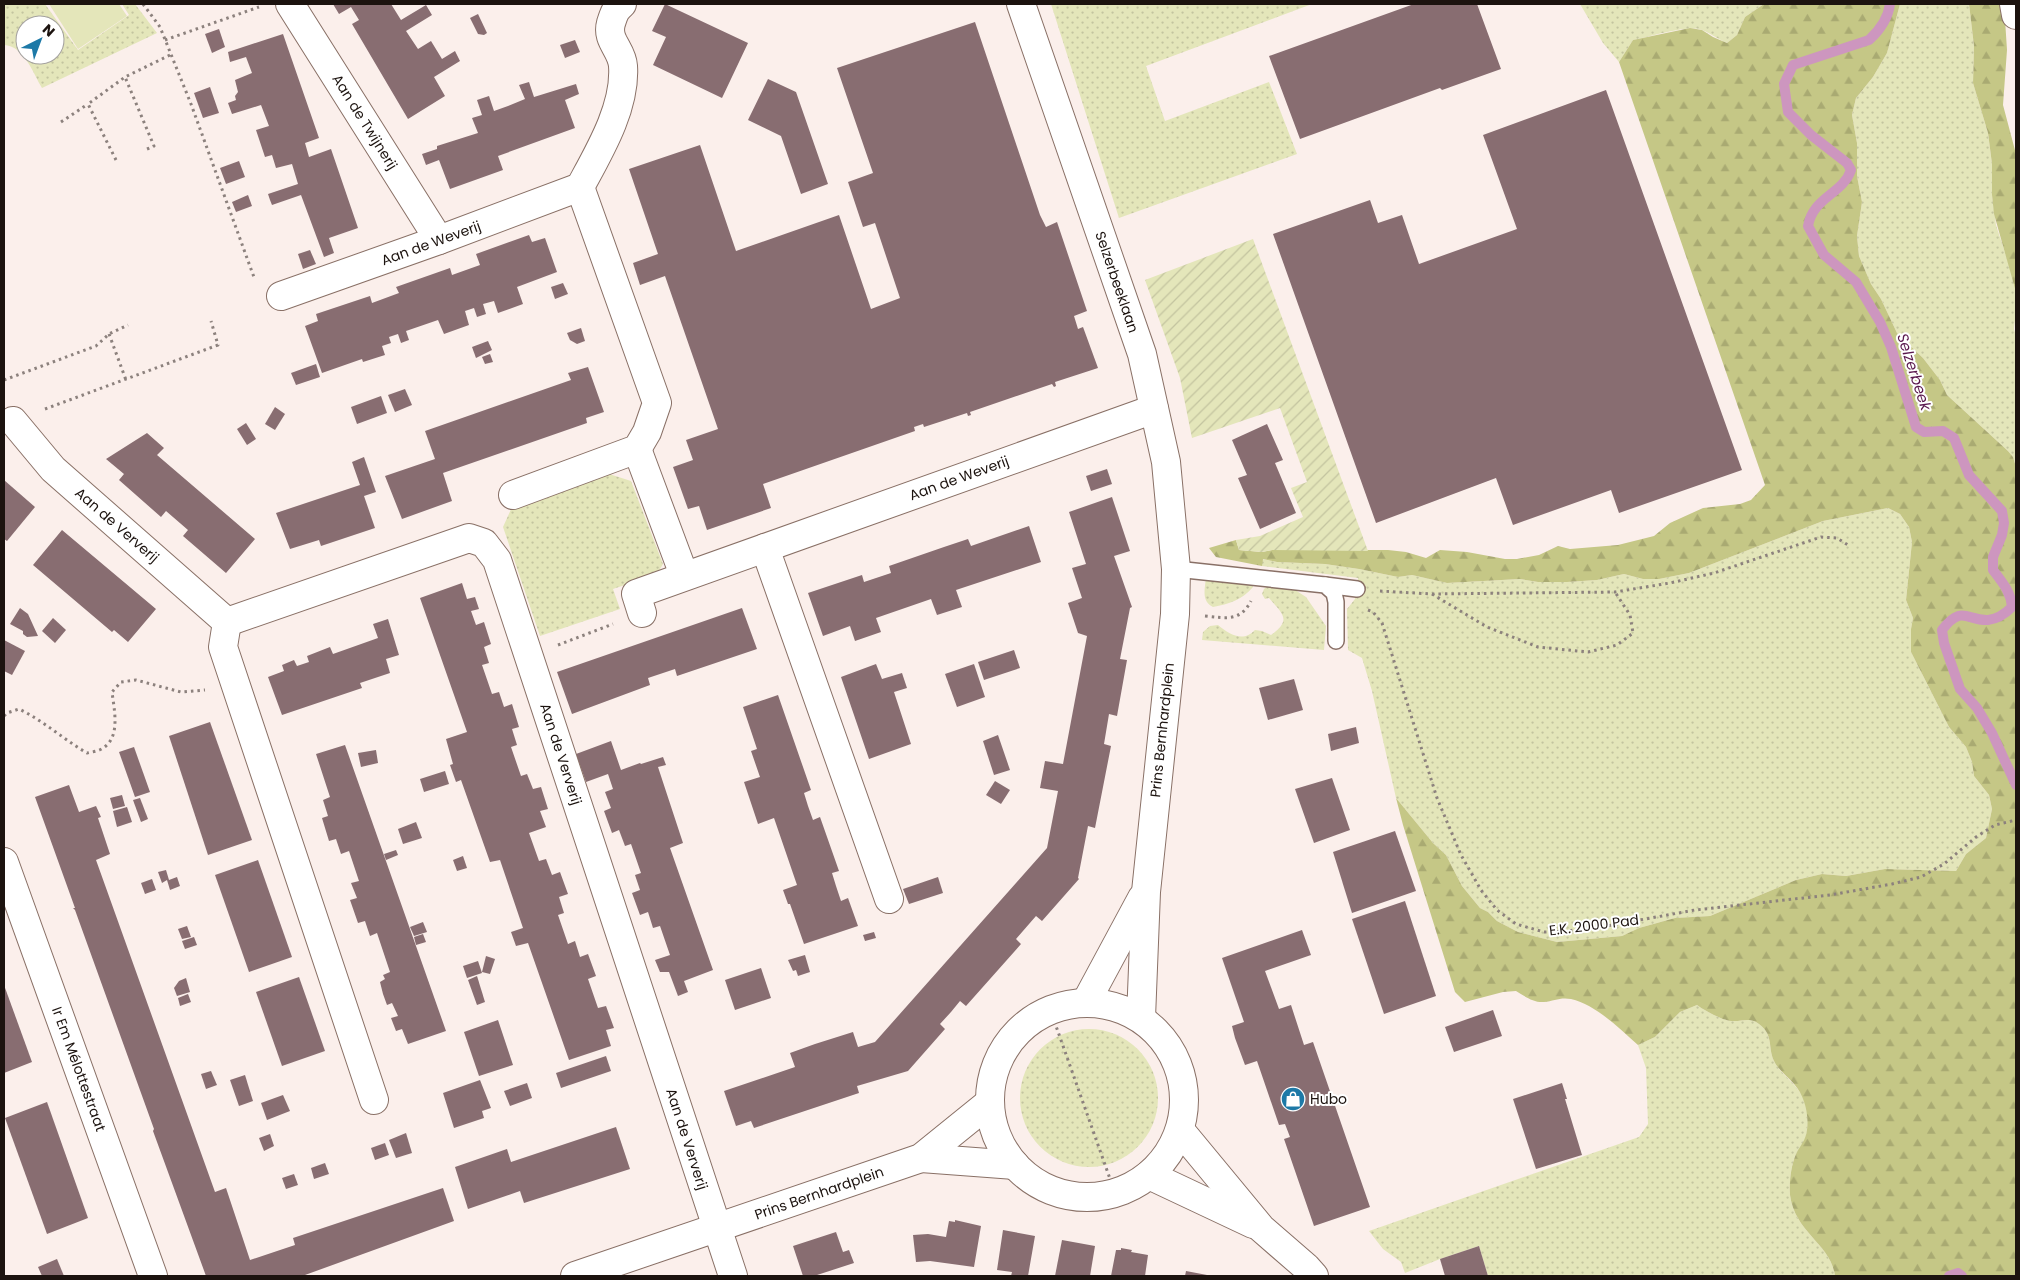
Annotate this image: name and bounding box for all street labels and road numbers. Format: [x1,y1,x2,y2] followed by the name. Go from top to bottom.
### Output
[328,70,402,174] street label: Aan de Twijnerij
[378,216,484,270] street label: Aan de Weverij
[1090,229,1144,335] street label: Selzerbeeklaan
[906,451,1012,505] street label: Aan de Weverij
[71,483,163,567] street label: Aan de Ververij
[1145,662,1179,798] street label: Prins Bernhardplein
[535,701,587,807] street label: Aan de Ververij
[1548,910,1640,940] street label: E.K. 2000 Pad
[47,1004,111,1134] street label: Ir Em Mélottestraat
[661,1086,713,1192] street label: Aan de Ververij
[752,1162,886,1224] street label: Prins Bernhardplein

